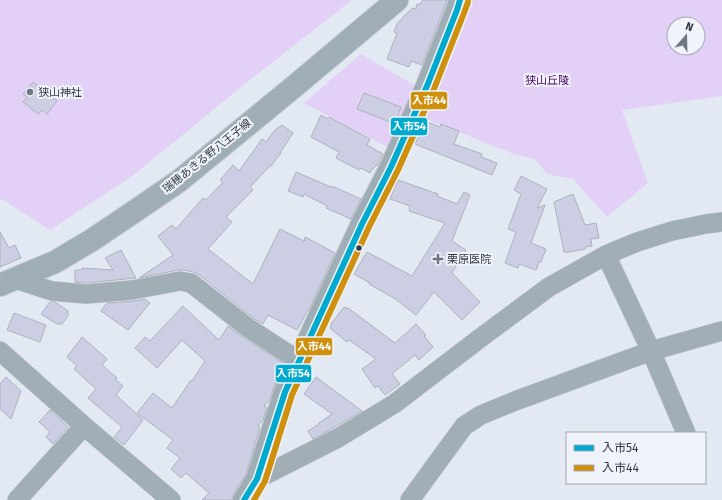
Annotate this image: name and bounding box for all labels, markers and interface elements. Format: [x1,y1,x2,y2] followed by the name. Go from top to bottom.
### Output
[666,16,706,56] north arrow
[684,20,695,34] text: N
[525,74,569,87] park label: 狭山丘陵
[38,86,82,99] place label: 狭山神社
[25,87,35,97] marker: 狭山神社
[410,91,448,110] line badge: 入市44
[412,94,446,107] text: 入市44
[160,116,254,196] street label: 瑞穂あきる野八王子線
[390,117,428,136] line badge: 入市54
[392,120,426,133] text: 入市54
[354,243,364,253] unlabelled marker
[432,253,444,265] marker: 栗原医院
[447,253,491,266] place label: 栗原医院
[295,337,333,356] line badge: 入市44
[297,340,331,353] text: 入市44
[275,364,312,383] line badge: 入市54
[276,367,310,380] text: 入市54
[566,432,706,484] legend
[602,441,639,455] text: 入市54
[602,461,639,475] text: 入市44

